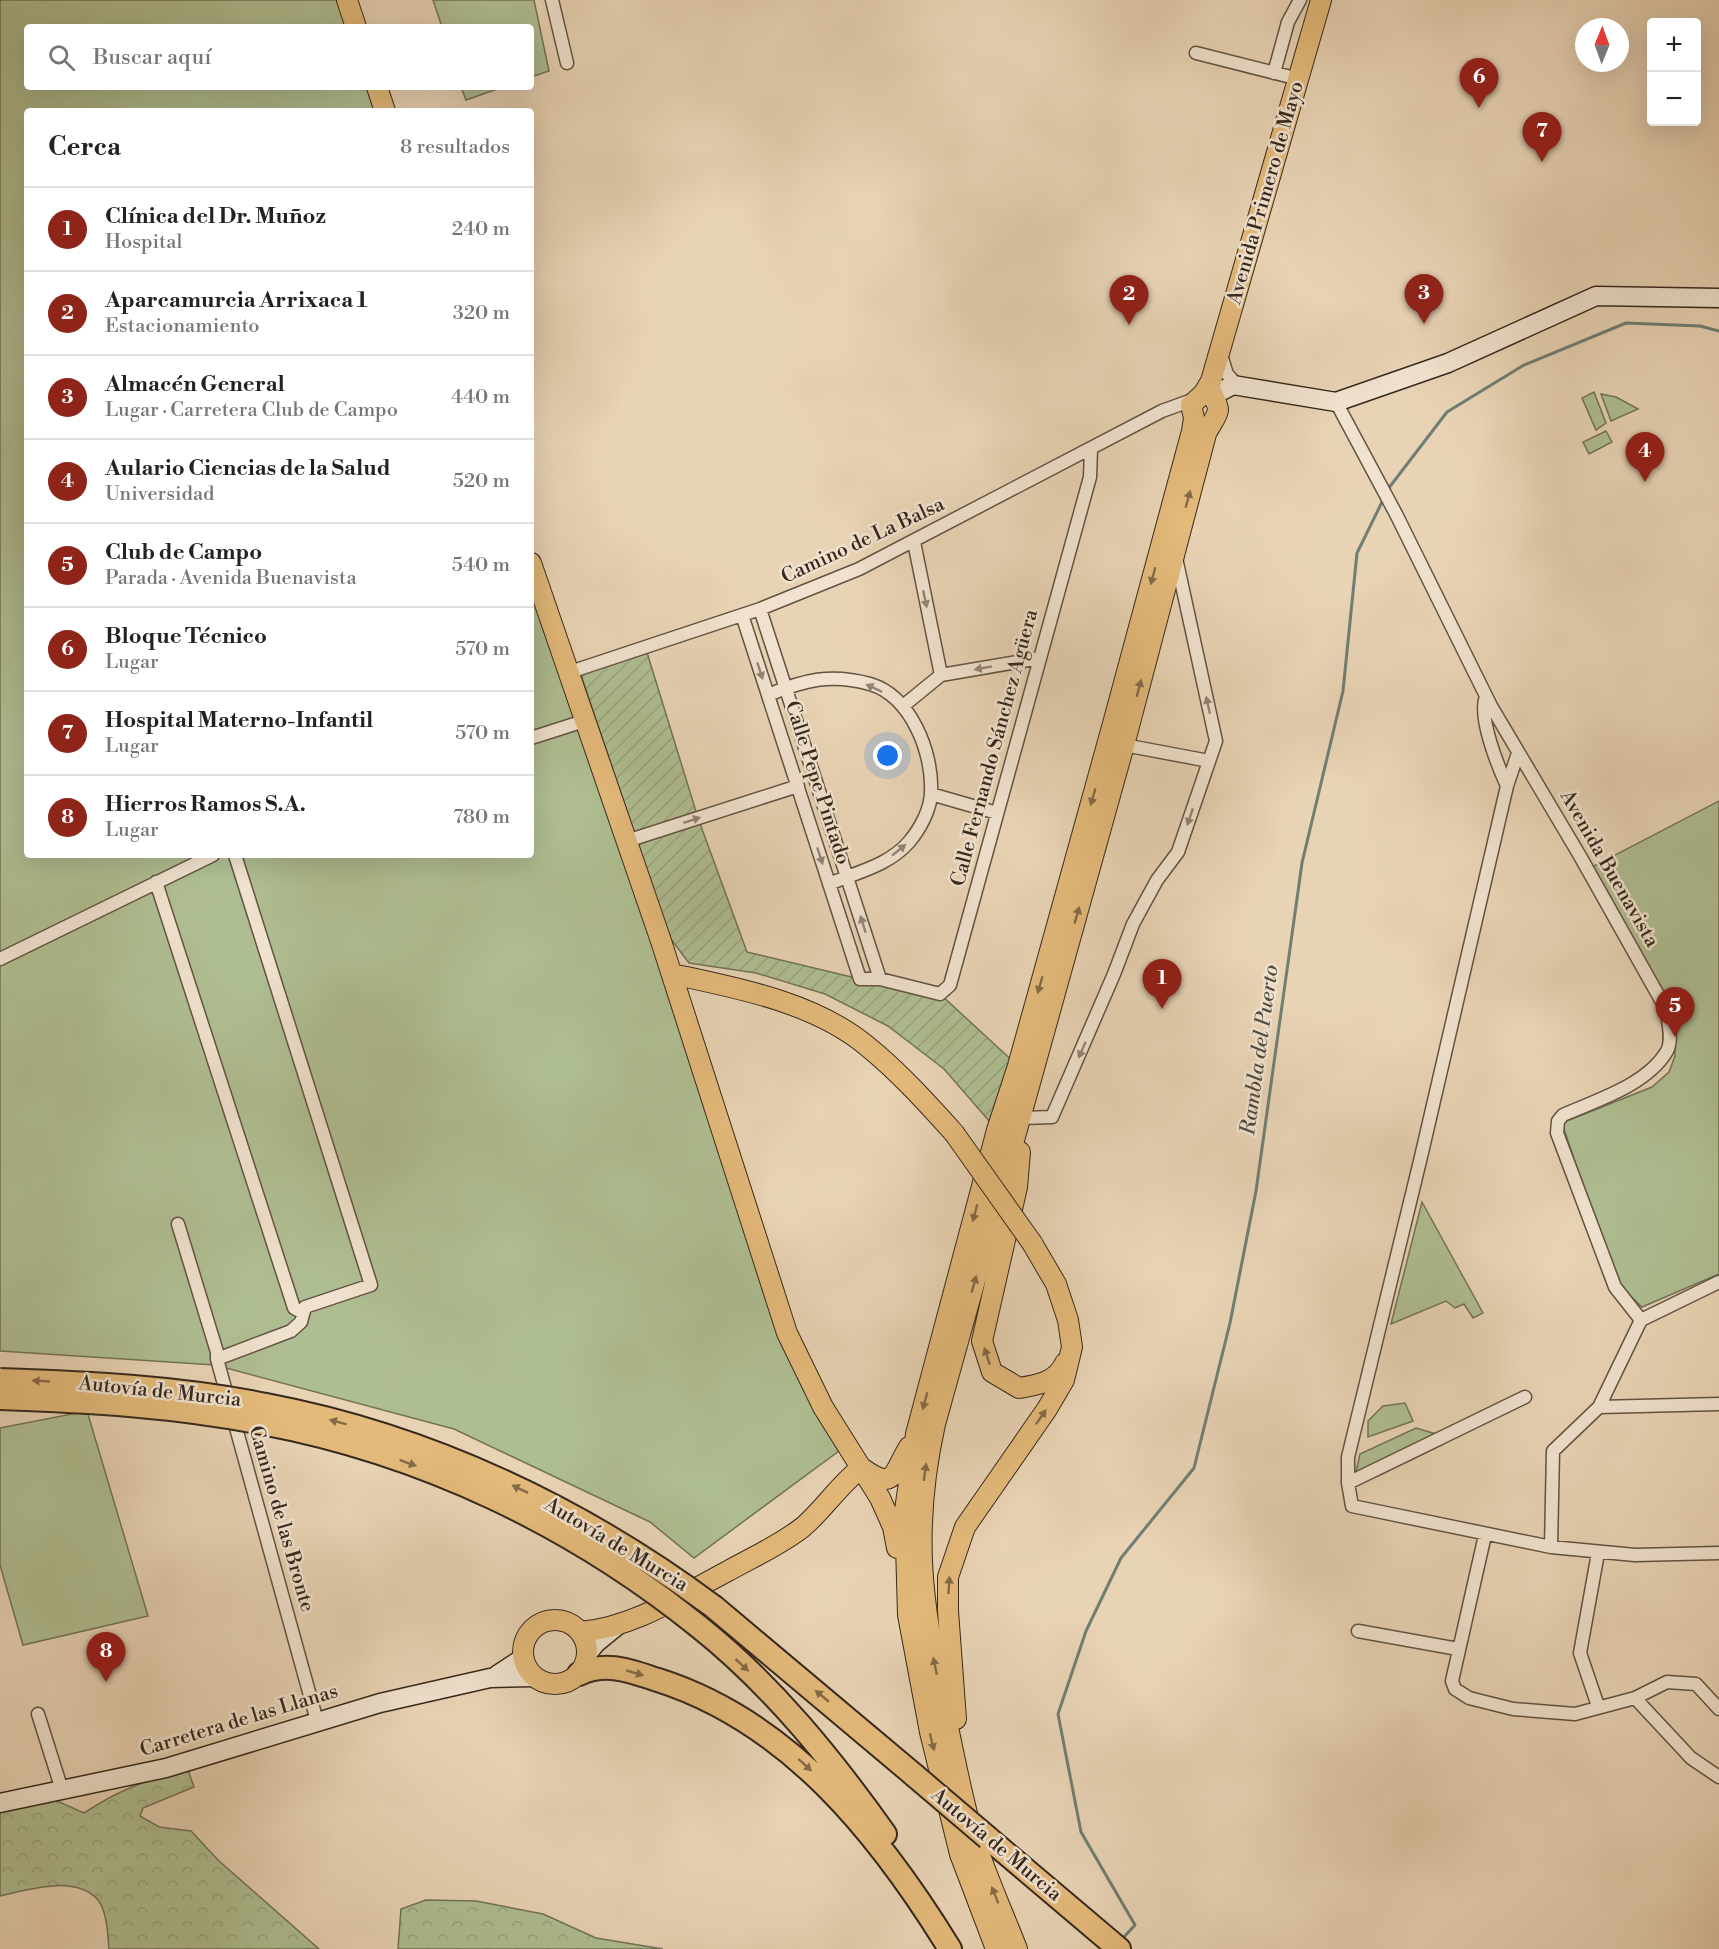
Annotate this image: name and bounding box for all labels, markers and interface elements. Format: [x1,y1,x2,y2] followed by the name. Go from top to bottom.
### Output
[1575,18,1629,72] north arrow
[1647,18,1701,126] map controls
[1647,18,1701,72] button: +
[24,24,534,90] search box
[45,41,78,74] icon: search
[93,44,211,71] text: Buscar aquí
[1460,58,1498,108] pin: 6
[1647,72,1701,126] button: −
[1222,78,1310,308] street label: Avenida Primero de Mayo
[1522,112,1562,162] pin: 7
[48,131,121,163] text: Cerca
[400,135,510,160] text: 8 resultados
[105,203,326,230] text: Clínica del Dr. Muñoz
[63,217,72,242] text: 1
[452,217,510,242] text: 240 m
[105,230,182,255] text: Hospital
[1404,274,1444,324] pin: 3
[1110,276,1148,325] pin: 2
[105,287,367,314] text: Aparcamurcia Arrixaca 1
[61,301,74,326] text: 2
[453,301,510,326] text: 320 m
[105,314,259,339] text: Estacionamiento
[105,371,285,398] text: Almacén General
[61,385,74,410] text: 3
[451,385,510,410] text: 440 m
[105,398,398,423] text: Lugar · Carretera Club de Campo
[1626,432,1664,482] pin: 4
[105,455,391,482] text: Aulario Ciencias de la Salud
[61,469,74,494] text: 4
[453,469,510,494] text: 520 m
[105,482,214,507] text: Universidad
[1184,490,1194,509] one-way arrow
[777,492,949,590] street label: Camino de La Balsa
[105,539,262,566] text: Club de Campo
[61,553,74,578] text: 5
[452,553,510,578] text: 540 m
[105,566,357,591] text: Parada · Avenida Buenavista
[1148,567,1157,585] one-way arrow
[921,590,930,609] one-way arrow
[946,606,1044,889] street label: Calle Fernando Sánchez Agüera
[105,623,267,650] text: Bloque Técnico
[61,637,74,662] text: 6
[455,637,510,662] text: 570 m
[105,650,159,675] text: Lugar
[756,662,765,680] one-way arrow
[973,664,992,673] one-way arrow
[1134,679,1144,697] one-way arrow
[865,683,882,692] one-way arrow
[1203,696,1213,714] one-way arrow
[779,698,855,868] street label: Calle Pepe Pintado
[105,707,373,734] text: Hospital Materno-Infantil
[62,721,73,746] text: 7
[455,721,510,746] text: 570 m
[105,734,159,759] text: Lugar
[873,741,902,770] your location
[1553,785,1665,953] street label: Avenida Buenavista
[1087,788,1097,806] one-way arrow
[105,791,306,818] text: Hierros Ramos S.A.
[61,805,74,830] text: 8
[453,805,510,830] text: 780 m
[1184,808,1194,826] one-way arrow
[683,815,701,825] one-way arrow
[105,818,159,843] text: Lugar
[891,843,907,856] one-way arrow
[816,847,826,865] one-way arrow
[1073,906,1082,924] one-way arrow
[858,915,867,933] one-way arrow
[1142,960,1182,1009] pin: 1
[1235,963,1285,1138] water label: Rambla del Puerto
[1035,976,1045,994] one-way arrow
[1656,988,1694,1037] pin: 5
[1077,1041,1086,1058] one-way arrow
[970,1204,980,1222] one-way arrow
[970,1275,979,1293] one-way arrow
[982,1347,991,1365] one-way arrow
[76,1371,243,1413] street label: Autovía de Murcia
[32,1377,51,1386] one-way arrow
[920,1392,929,1410] one-way arrow
[1035,1409,1046,1425] one-way arrow
[329,1417,347,1426] one-way arrow
[242,1423,320,1615] street label: Camino de las Bronte
[400,1459,418,1469] one-way arrow
[921,1463,930,1482] one-way arrow
[512,1485,529,1494] one-way arrow
[539,1492,693,1598] street label: Autovía de Murcia
[944,1576,953,1595] one-way arrow
[86,1632,126,1682] pin: 8
[929,1657,939,1675] one-way arrow
[734,1658,749,1672] one-way arrow
[626,1669,644,1678] one-way arrow
[137,1679,341,1763] street label: Carretera de las Llanas
[815,1690,830,1703] one-way arrow
[928,1733,938,1751] one-way arrow
[797,1758,812,1771] one-way arrow
[925,1782,1067,1908] street label: Autovía de Murcia
[990,1885,1000,1903] one-way arrow

